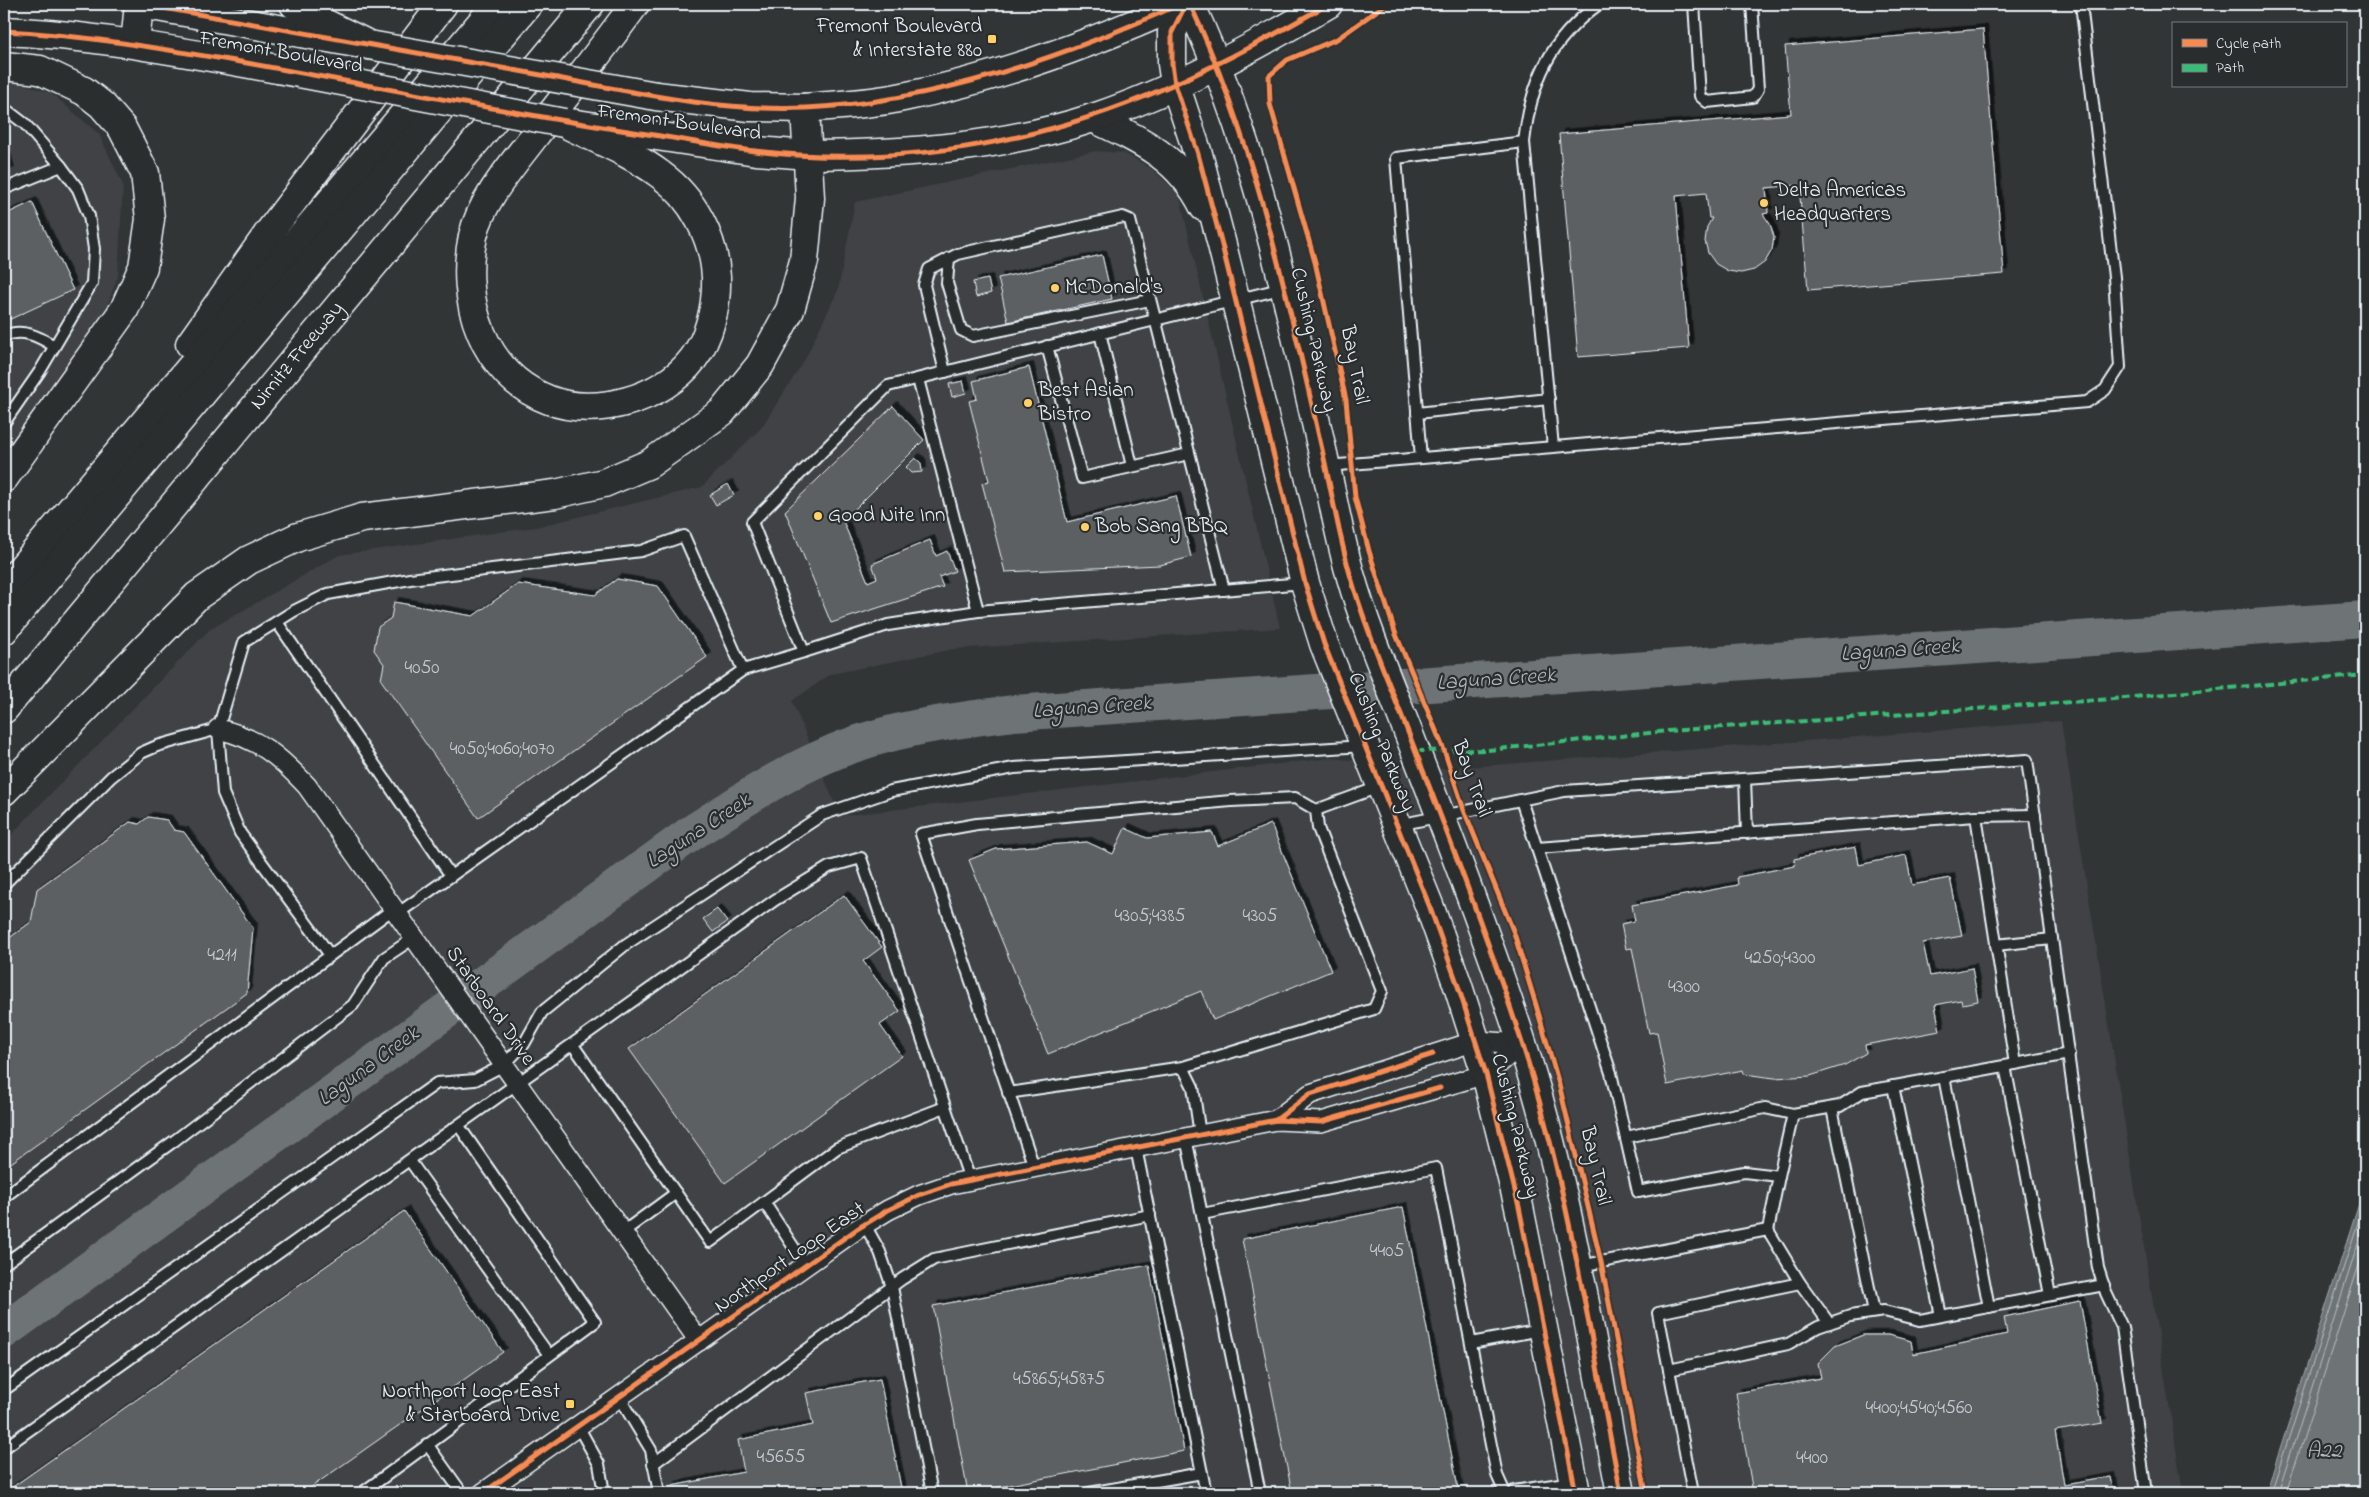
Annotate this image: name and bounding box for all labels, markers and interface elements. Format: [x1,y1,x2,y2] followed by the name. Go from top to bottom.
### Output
[816,12,982,66] place label: Fremont Boulevard & Interstate 880
[2172,22,2346,88] legend
[196,24,365,82] street label: Fremont Boulevard
[986,33,998,45] marker: Fremont Boulevard & Interstate 880
[2216,33,2281,56] text: Cycle path
[2216,57,2244,79] text: Path
[594,96,763,149] street label: Fremont Boulevard
[1773,176,1906,230] place label: Delta Americas Headquarters
[1758,197,1770,209] marker: Delta Americas Headquarters
[1280,265,1344,416] street label: Cushing Parkway
[1065,273,1163,303] place label: McDonald's
[1049,282,1061,294] marker: McDonald's
[243,295,353,417] street label: Nimitz Freeway
[1330,322,1376,407] street label: Bay Trail
[1037,376,1134,430] place label: Best Asian Bistro
[1022,397,1034,409] marker: Best Asian Bistro
[828,501,945,531] place label: Good Nite Inn
[812,510,824,522] marker: Good Nite Inn
[1094,512,1228,544] place label: Bob Sang BBQ
[1079,521,1091,533] marker: Bob Sang BBQ
[1840,631,1962,671] water label: Laguna Creek
[404,655,440,682] house number: 4050
[1436,660,1558,700] water label: Laguna Creek
[1338,668,1423,817] street label: Cushing Parkway
[1032,688,1154,728] water label: Laguna Creek
[450,736,554,763] house number: 4050;4060;4070
[1441,736,1499,822] street label: Bay Trail
[640,785,759,878] water label: Laguna Creek
[1115,903,1186,930] house number: 4305;4385
[1243,903,1278,930] house number: 4305
[438,940,543,1072] street label: Starboard Drive
[207,942,237,969] house number: 4211
[1745,945,1815,972] house number: 4250;4300
[1668,974,1700,1001] house number: 4300
[311,1018,428,1115] water label: Laguna Creek
[1481,1051,1547,1202] street label: Cushing Parkway
[1569,1123,1619,1209] street label: Bay Trail
[709,1195,871,1321] street label: Northport Loop East
[1370,1238,1404,1265] house number: 4405
[1013,1366,1105,1393] house number: 45865;45875
[382,1377,561,1431] place label: Northport Loop East & Starboard Drive
[1865,1395,1973,1422] house number: 4400;4540;4560
[564,1398,576,1410] marker: Northport Loop East & Starboard Drive
[2306,1436,2343,1468] water label: A22
[757,1444,806,1471] house number: 45655
[1796,1445,1828,1472] house number: 4400

